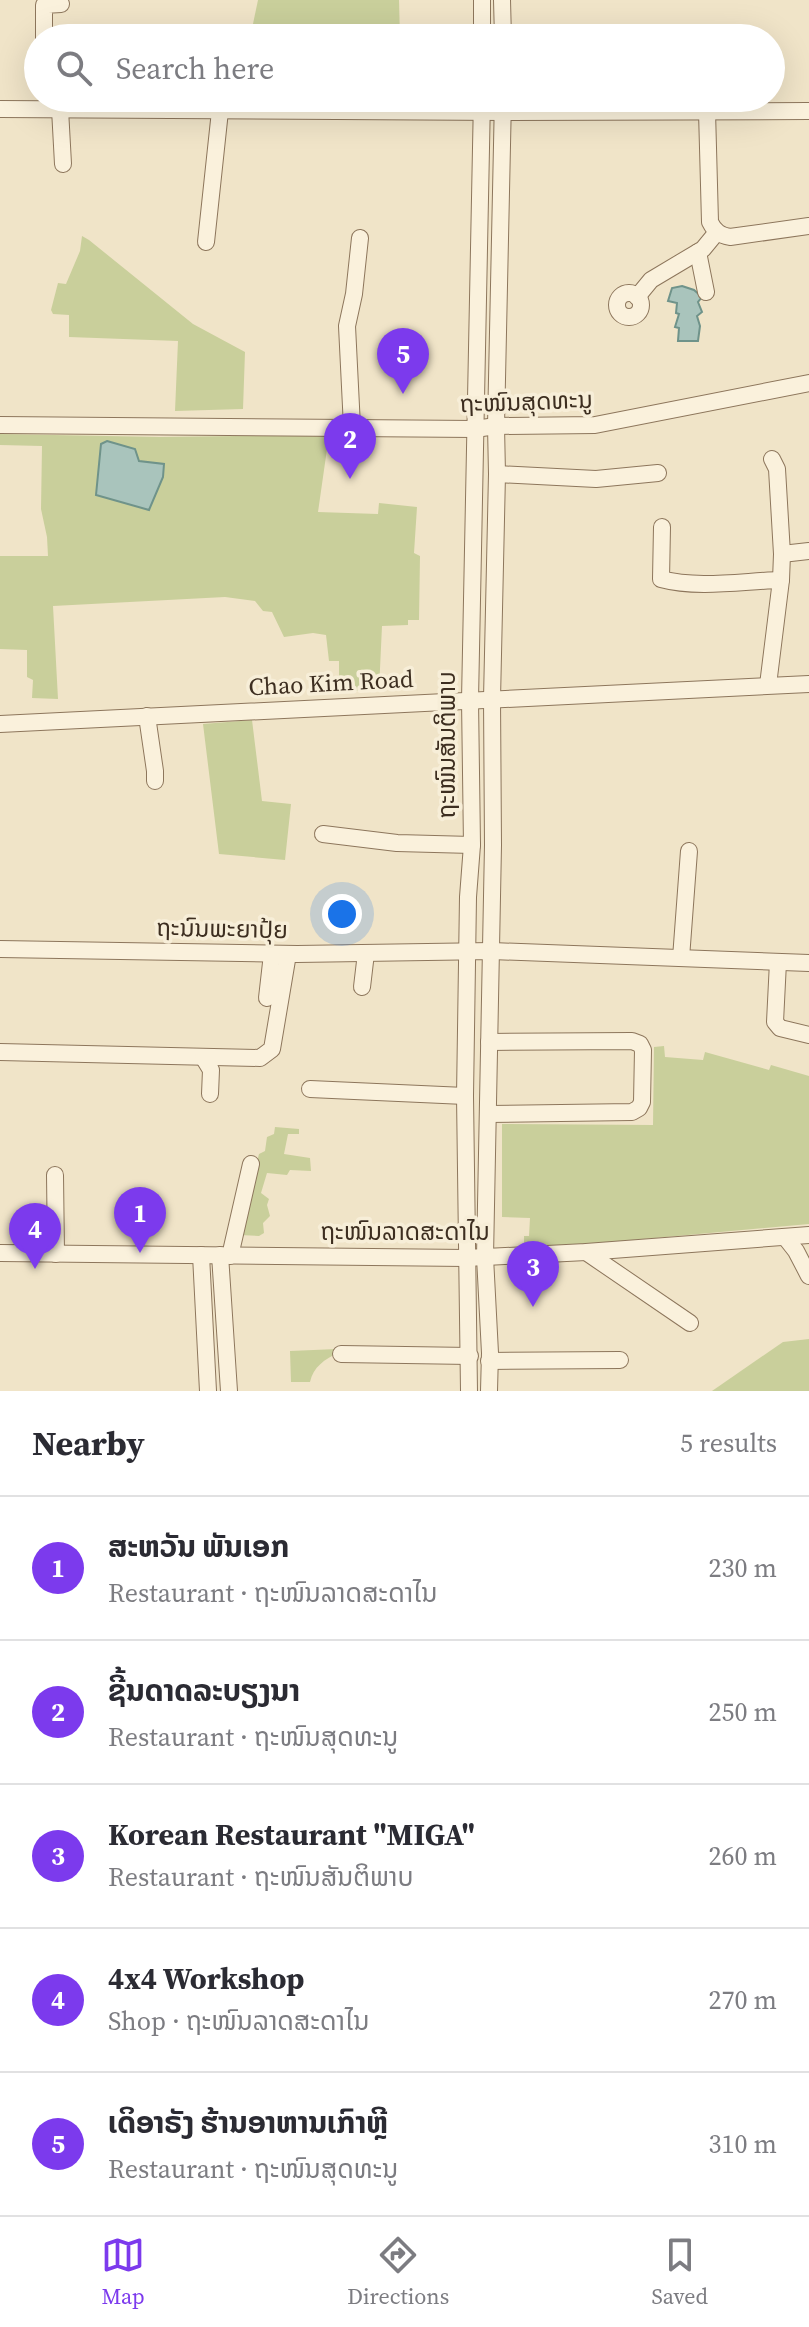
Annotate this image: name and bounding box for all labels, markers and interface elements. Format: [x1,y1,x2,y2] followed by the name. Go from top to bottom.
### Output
[24,24,785,112] search box
[52,46,96,90] icon: search
[116,48,274,89] text: Search here
[377,328,429,394] pin: 5
[459,383,593,420] street label: ຖະໜົນສຸດທະນູ
[324,413,376,479] pin: 2
[248,662,415,703] street label: Chao Kim Road
[430,671,463,819] street label: ຖະໜົນສັນຕິພາບ
[322,894,362,934] your location
[156,911,288,946] street label: ຖະນົນພະຍາປຸ້ຍ
[114,1187,166,1253] pin: 1
[9,1203,61,1269] pin: 4
[320,1215,490,1248] street label: ຖະໜົນລາດສະດາໄນ
[507,1241,559,1307] pin: 3
[32,1420,145,1466] text: Nearby
[680,1425,777,1461] text: 5 results
[108,1526,289,1567] text: ສະຫວັນ ພັນເອກ
[51,1550,65,1586] text: 1
[709,1550,777,1586] text: 230 m
[108,1575,438,1611] text: Restaurant · ຖະໜົນລາດສະດາໄນ
[108,1670,300,1711] text: ຊີ້ນດາດລະບຽງນາ
[51,1694,65,1730] text: 2
[709,1694,777,1730] text: 250 m
[108,1719,398,1755] text: Restaurant · ຖະໜົນສຸດທະນູ
[108,1814,475,1855] text: Korean Restaurant "MIGA"
[51,1838,65,1874] text: 3
[709,1838,777,1874] text: 260 m
[108,1859,413,1895] text: Restaurant · ຖະໜົນສັນຕິພາບ
[108,1958,304,1999] text: 4x4 Workshop
[51,1982,65,2018] text: 4
[709,1982,777,2018] text: 270 m
[108,2003,369,2039] text: Shop · ຖະໜົນລາດສະດາໄນ
[108,2102,388,2143] text: ເດິອາຣັງ ຮ້ານອາຫານເກົາຫຼີ
[51,2126,65,2162] text: 5
[709,2126,777,2162] text: 310 m
[108,2151,398,2187] text: Restaurant · ຖະໜົນສຸດທະນູ
[101,2233,145,2311] tab: Map
[347,2233,449,2311] tab: Directions
[651,2233,708,2311] tab: Saved

